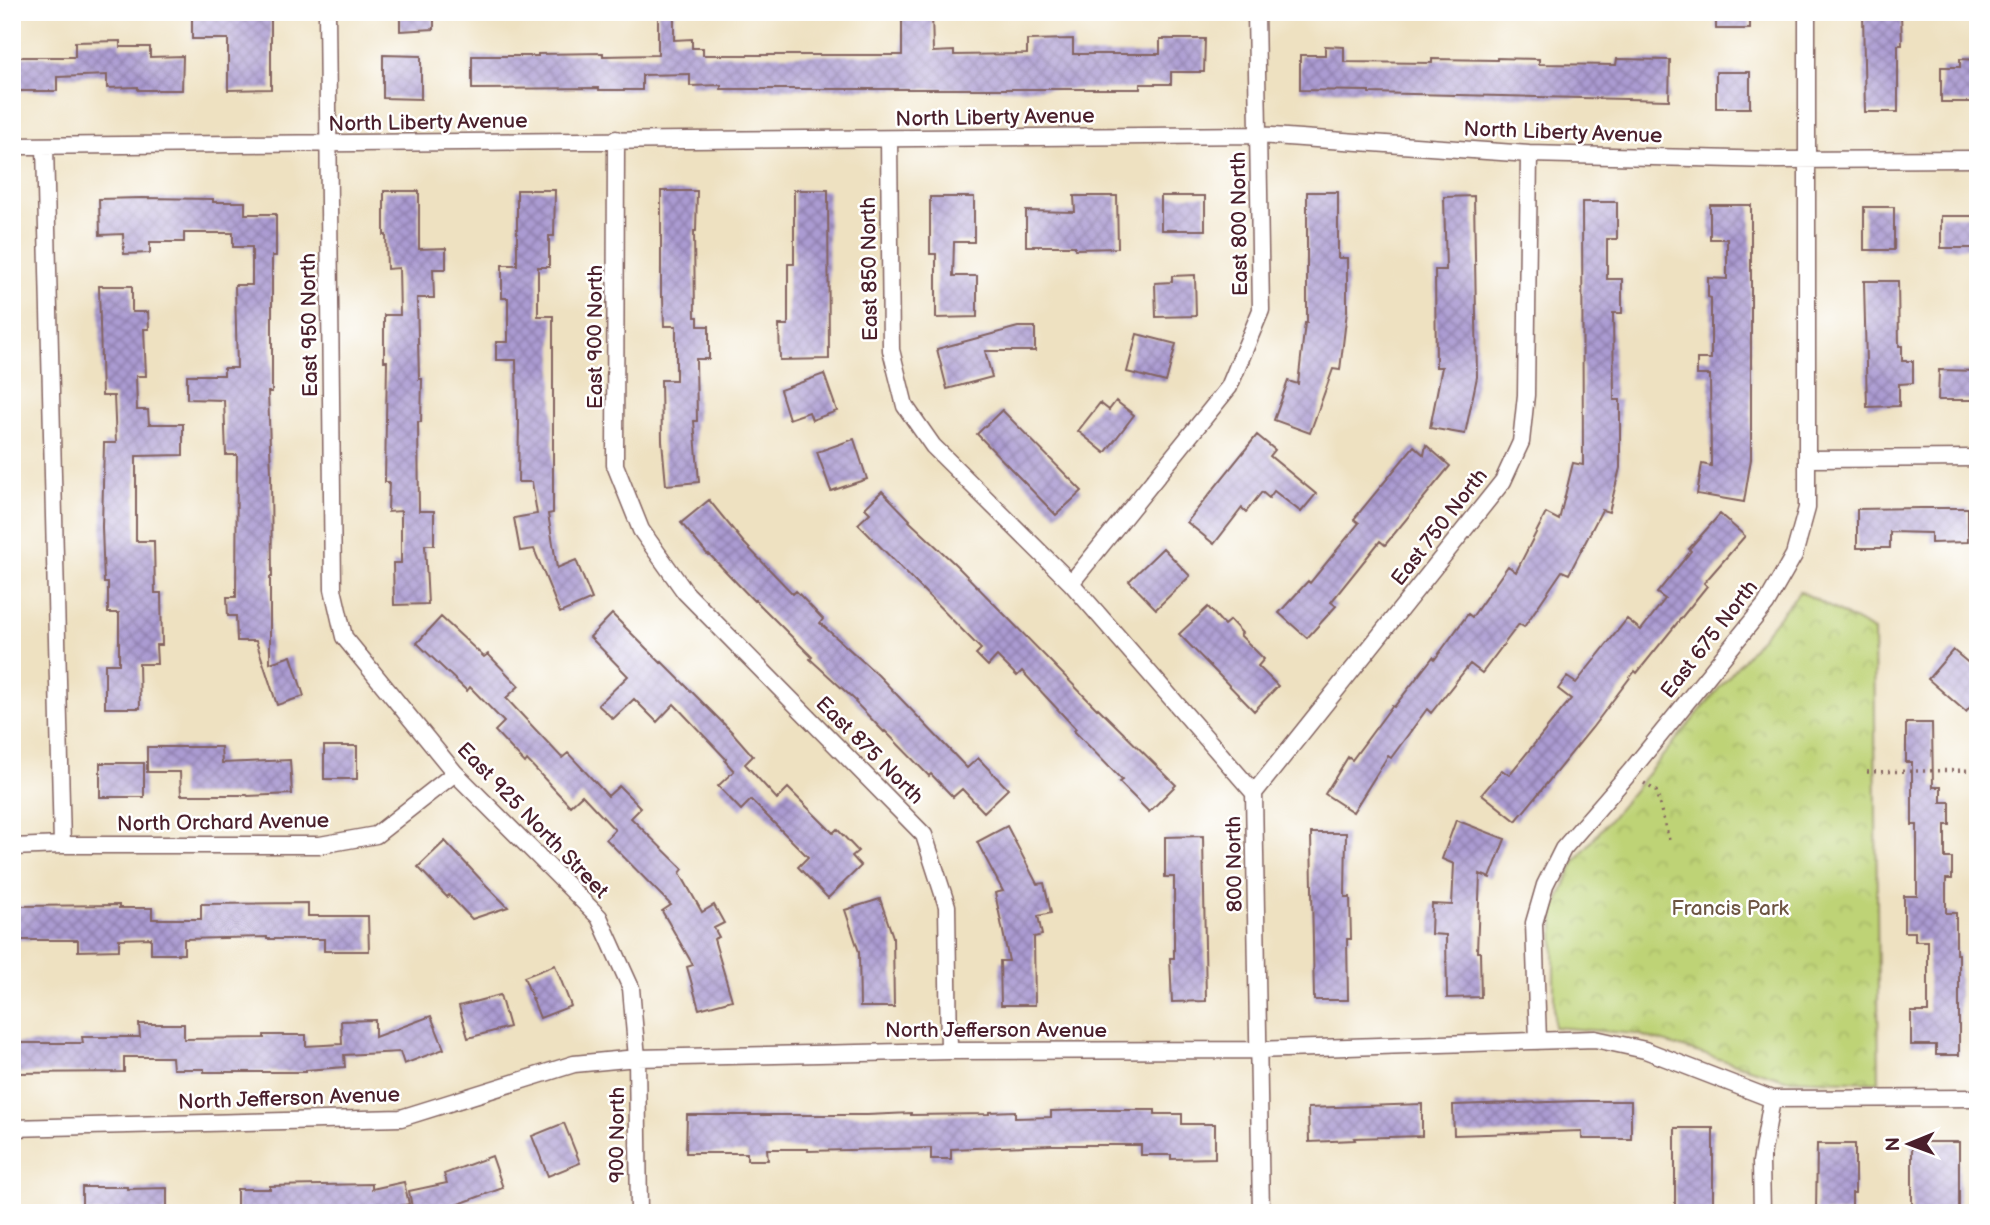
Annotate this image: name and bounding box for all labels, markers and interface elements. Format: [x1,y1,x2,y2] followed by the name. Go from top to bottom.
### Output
[895,103,1095,132] street label: North Liberty Avenue
[328,108,528,137] street label: North Liberty Avenue
[1463,117,1663,148] street label: North Liberty Avenue
[1226,152,1253,296] street label: East 800 North
[856,197,883,341] street label: East 850 North
[296,253,323,397] street label: East 950 North
[583,265,608,409] street label: East 900 North
[1386,464,1493,591] street label: East 750 North
[1656,575,1763,703] street label: East 675 North
[811,691,929,809] street label: East 875 North
[452,737,614,904] street label: East 925 North Street
[117,808,329,837] street label: North Orchard Avenue
[1221,816,1248,912] street label: 800 North
[1671,896,1790,921] park label: Francis Park
[885,1018,1107,1043] street label: North Jefferson Avenue
[178,1082,400,1115] street label: North Jefferson Avenue
[605,1087,630,1183] street label: 900 North
[1874,1110,1944,1180] north arrow
[1882,1137,1905,1152] text: N

